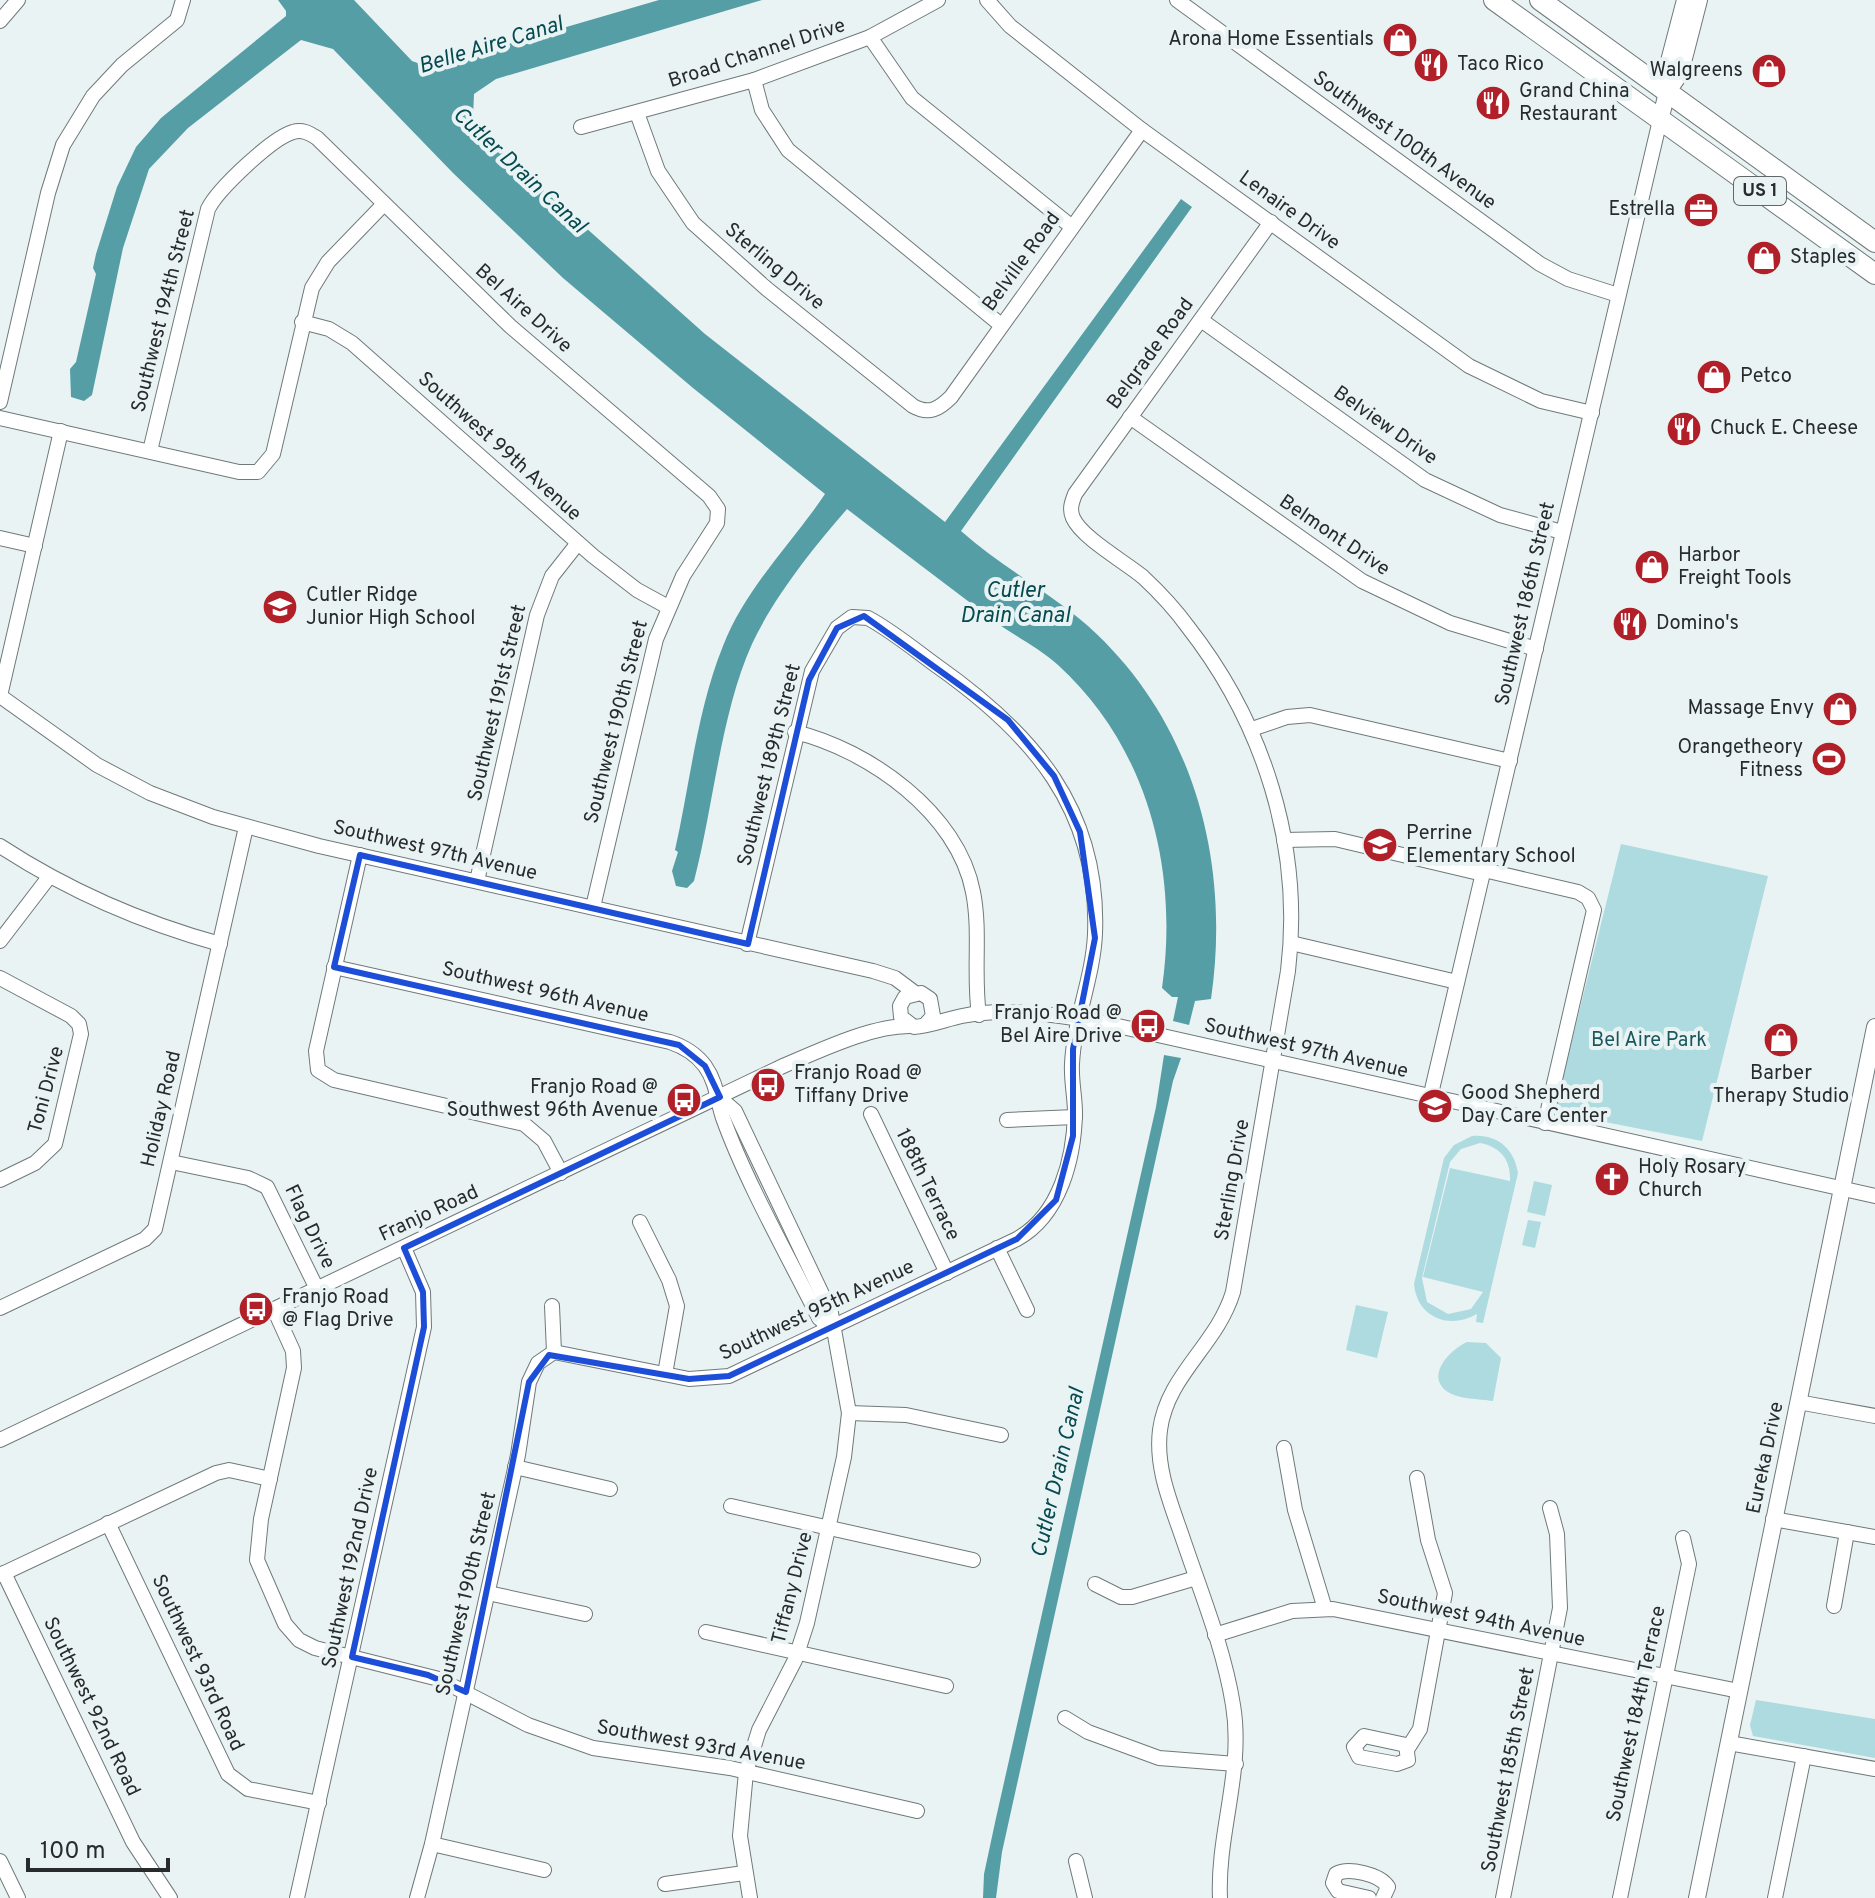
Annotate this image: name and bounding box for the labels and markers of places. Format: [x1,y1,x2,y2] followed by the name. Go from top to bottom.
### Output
[1381,21,1419,59] shop icon: Arona Home Essentials
[1168,27,1374,53] place label: Arona Home Essentials
[1412,46,1450,84] restaurant icon: Taco Rico
[1457,52,1544,78] place label: Taco Rico
[1750,52,1788,90] shop icon: Walgreens
[1650,58,1743,84] place label: Walgreens
[1519,79,1630,128] place label: Grand China Restaurant
[1474,84,1512,122] restaurant icon: Grand China Restaurant
[1682,191,1720,229] office icon: Estrella
[1608,197,1675,223] place label: Estrella
[1745,239,1783,277] shop icon: Staples
[1790,245,1856,271] place label: Staples
[1695,358,1733,396] shop icon: Petco
[1740,364,1792,390] place label: Petco
[1665,410,1703,448] restaurant icon: Chuck E. Cheese
[1710,416,1858,442] place label: Chuck E. Cheese
[1678,543,1792,592] place label: Harbor Freight Tools
[1633,548,1671,586] shop icon: Harbor Freight Tools
[306,583,476,632] place label: Cutler Ridge Junior High School
[261,588,299,626] school or university icon: Cutler Ridge Junior High School
[1611,605,1649,643] restaurant icon: Domino's
[1656,611,1739,637] place label: Domino's
[1821,690,1859,728] shop icon: Massage Envy
[1688,696,1814,722] place label: Massage Envy
[1677,735,1803,784] place label: Orangetheory Fitness
[1810,740,1848,778] sports icon: Orangetheory Fitness
[1406,821,1576,870] place label: Perrine Elementary School
[1361,826,1399,864] school or university icon: Perrine Elementary School
[994,1001,1122,1050] place label: Franjo Road @ Bel Aire Drive
[1129,1007,1167,1045] bus stop icon: Franjo Road @ Bel Aire Drive
[1762,1021,1800,1059] shop icon: Barber Therapy Studio
[794,1061,922,1110] place label: Franjo Road @ Tiffany Drive
[1713,1061,1849,1110] place label: Barber Therapy Studio
[749,1066,787,1104] bus stop icon: Franjo Road @ Tiffany Drive
[447,1075,658,1124] place label: Franjo Road @ Southwest 96th Avenue
[665,1081,703,1119] bus stop icon: Franjo Road @ Southwest 96th Avenue
[1461,1081,1608,1130] place label: Good Shepherd Day Care Center
[1416,1087,1454,1125] school or university icon: Good Shepherd Day Care Center
[1638,1155,1746,1204] place label: Holy Rosary Church
[1593,1160,1631,1198] church icon: Holy Rosary Church
[282,1285,394,1334] place label: Franjo Road @ Flag Drive
[237,1290,275,1328] bus stop icon: Franjo Road @ Flag Drive

